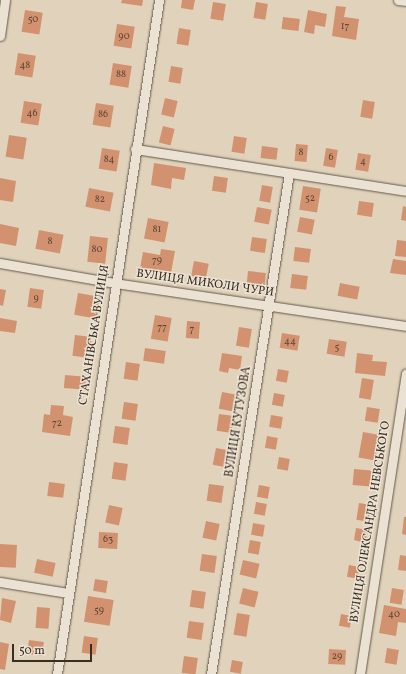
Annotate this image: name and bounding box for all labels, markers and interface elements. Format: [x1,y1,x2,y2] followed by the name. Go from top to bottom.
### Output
[28,14,38,26] house number: 50
[341,21,349,33] house number: 17
[118,31,130,43] house number: 90
[20,60,30,72] house number: 48
[116,69,126,81] house number: 88
[27,108,37,120] house number: 46
[98,109,108,121] house number: 86
[298,147,304,159] house number: 8
[328,152,334,164] house number: 6
[104,154,114,166] house number: 84
[360,156,366,168] house number: 4
[305,193,315,205] house number: 52
[95,194,105,206] house number: 82
[153,224,161,236] house number: 81
[47,236,53,248] house number: 8
[91,244,103,256] house number: 80
[152,255,162,267] house number: 79
[77,264,113,406] street label: СТАХАНІВСЬКА ВУЛИЦЯ
[135,267,275,301] street label: ВУЛИЦЯ МИКОЛИ ЧУРИ
[33,293,39,305] house number: 9
[157,322,167,334] house number: 77
[190,324,194,336] house number: 7
[284,336,296,348] house number: 44
[335,342,339,354] house number: 5
[223,365,255,479] street label: ВУЛИЦЯ КУТУЗОВА
[52,418,62,430] house number: 72
[348,420,394,624] street label: ВУЛИЦЯ ОЛЕКСАНДРА НЕВСЬКОГО
[103,534,113,546] house number: 63
[94,605,104,617] house number: 59
[388,609,400,621] house number: 40
[14,636,94,662] scale bar
[19,643,45,659] text: 50 m
[332,651,342,663] house number: 29

